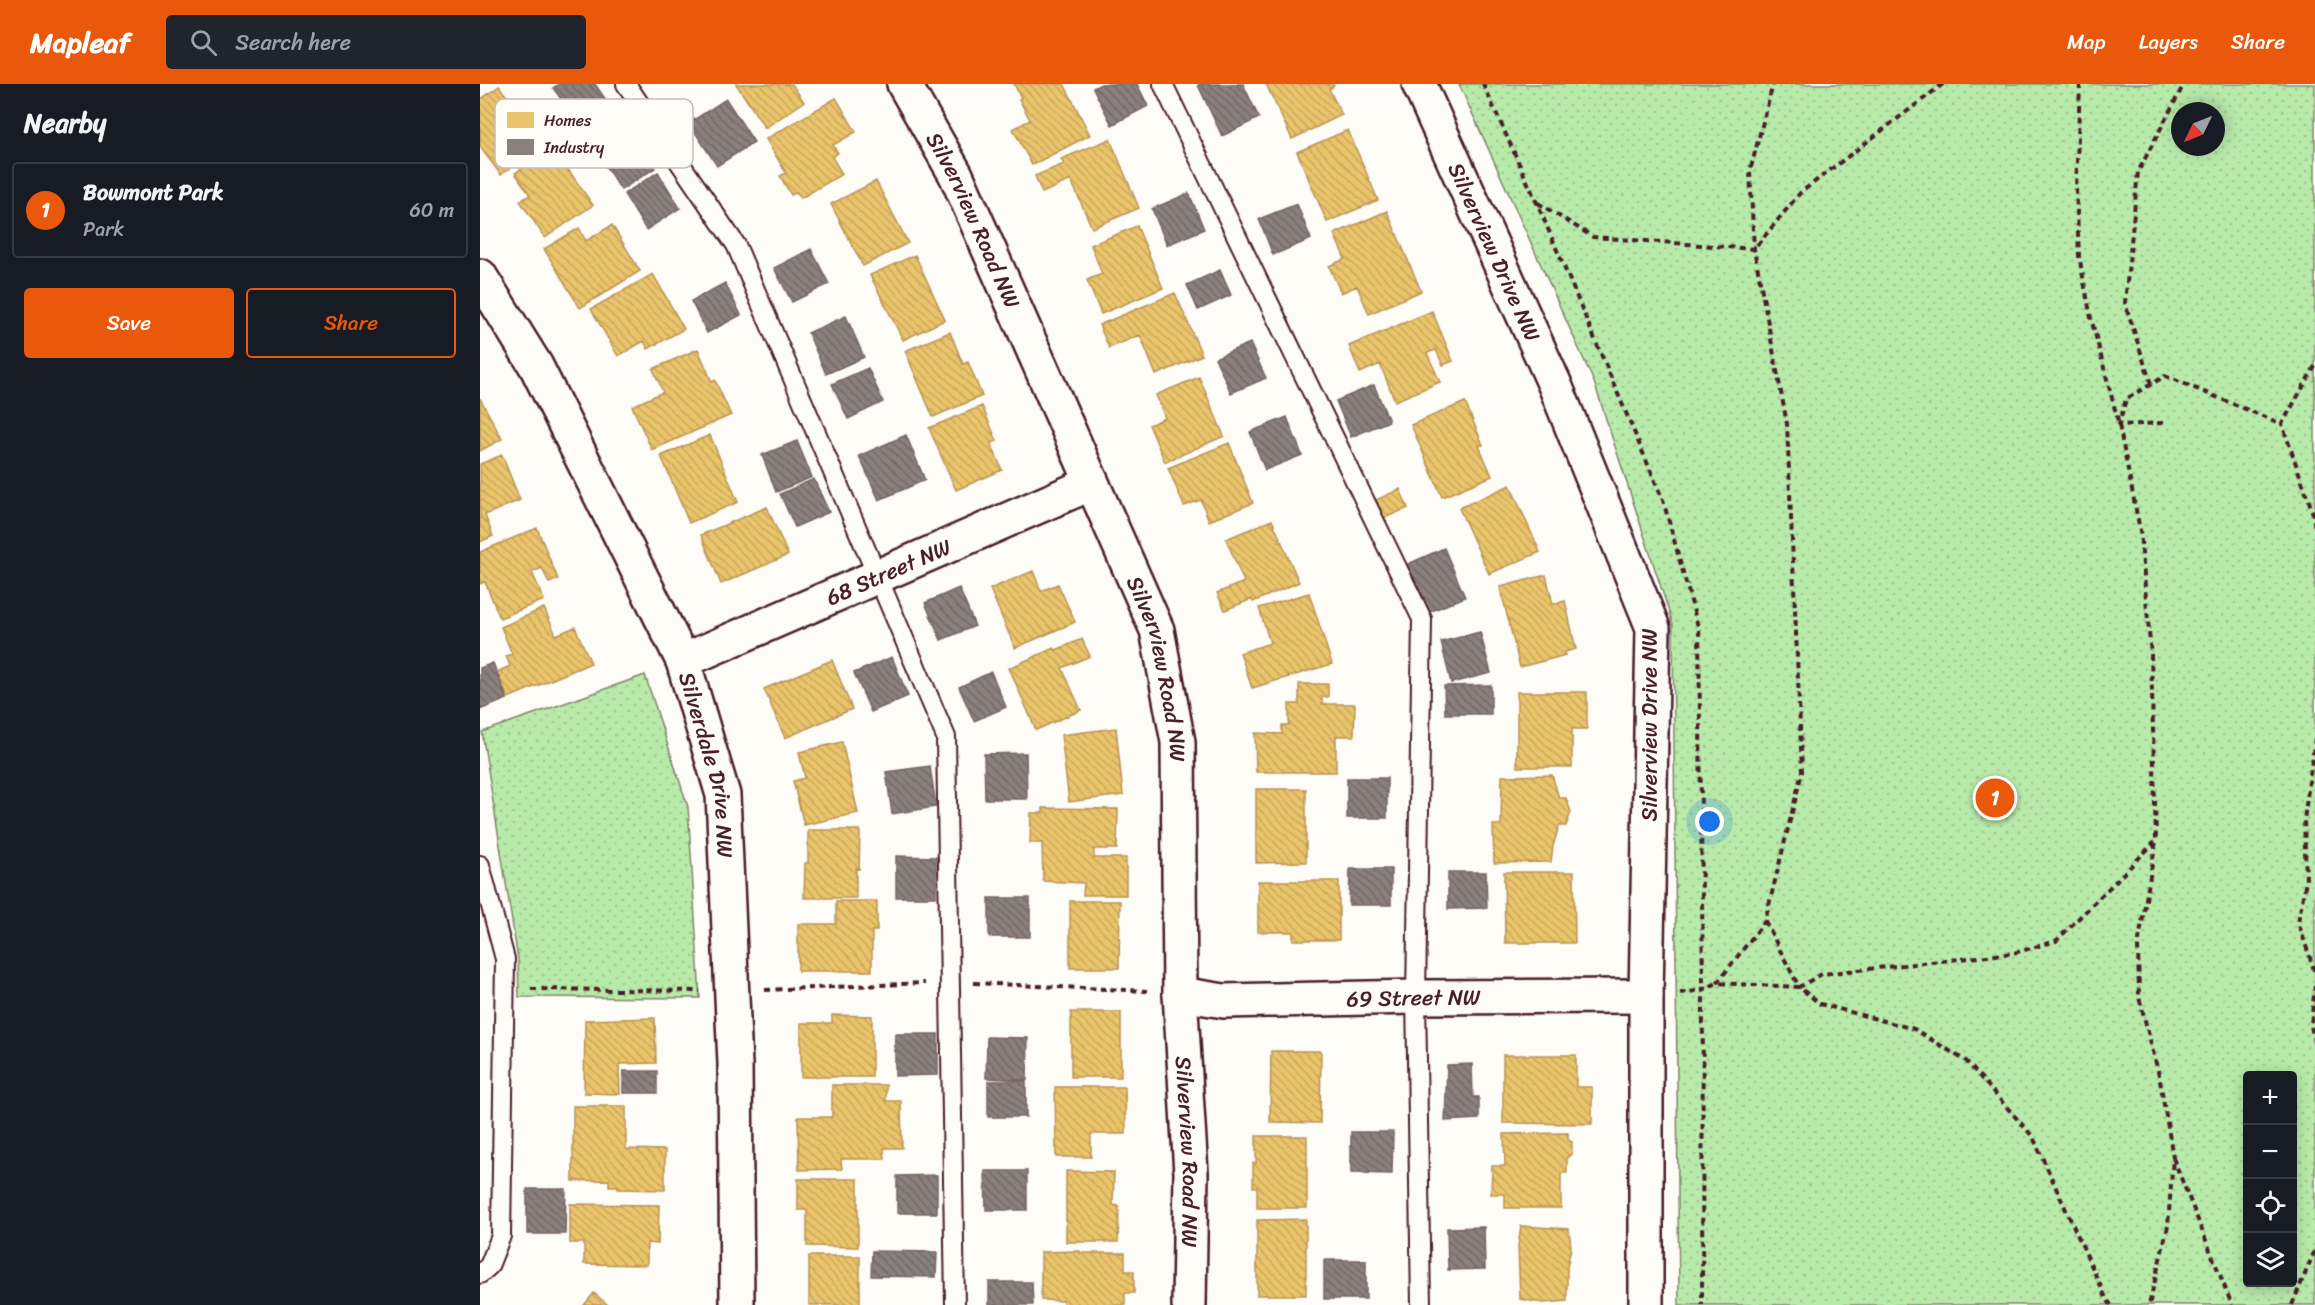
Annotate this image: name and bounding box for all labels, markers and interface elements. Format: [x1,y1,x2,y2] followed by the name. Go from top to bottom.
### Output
[166,15,586,69] search box
[30,18,130,67] text: Mapleaf
[235,23,351,62] text: Search here
[2067,23,2106,61] text: Map
[2139,23,2198,61] text: Layers
[2231,23,2285,61] text: Share
[187,26,220,59] icon: search
[495,99,693,168] legend
[24,100,106,146] text: Nearby
[2171,102,2225,156] north arrow
[544,106,592,135] text: Homes
[916,124,1032,315] street label: Silverview Road NW
[543,133,605,162] text: Industry
[1437,156,1552,348] street label: Silverview Drive NW
[83,173,224,212] text: Bowmont Park
[41,193,50,228] text: 1
[409,193,454,228] text: 60 m
[83,212,124,247] text: Park
[24,288,234,358] button: Save
[246,288,456,358] button: Share
[819,527,958,616] street label: 68 Street NW
[1116,569,1198,762] street label: Silverview Road NW
[1630,628,1669,822] street label: Silverview Drive NW
[668,667,745,859] street label: Silverdale Drive NW
[1976,776,2014,820] pin: 1
[1695,807,1724,836] your location
[1346,977,1481,1018] street label: 69 Street NW
[1164,1055,1211,1248] street label: Silverview Road NW
[2243,1071,2297,1287] map controls
[2243,1071,2297,1125] button: +
[2243,1125,2297,1179] button: −
[2243,1179,2297,1233] button: locate
[2243,1233,2297,1287] button: layers

